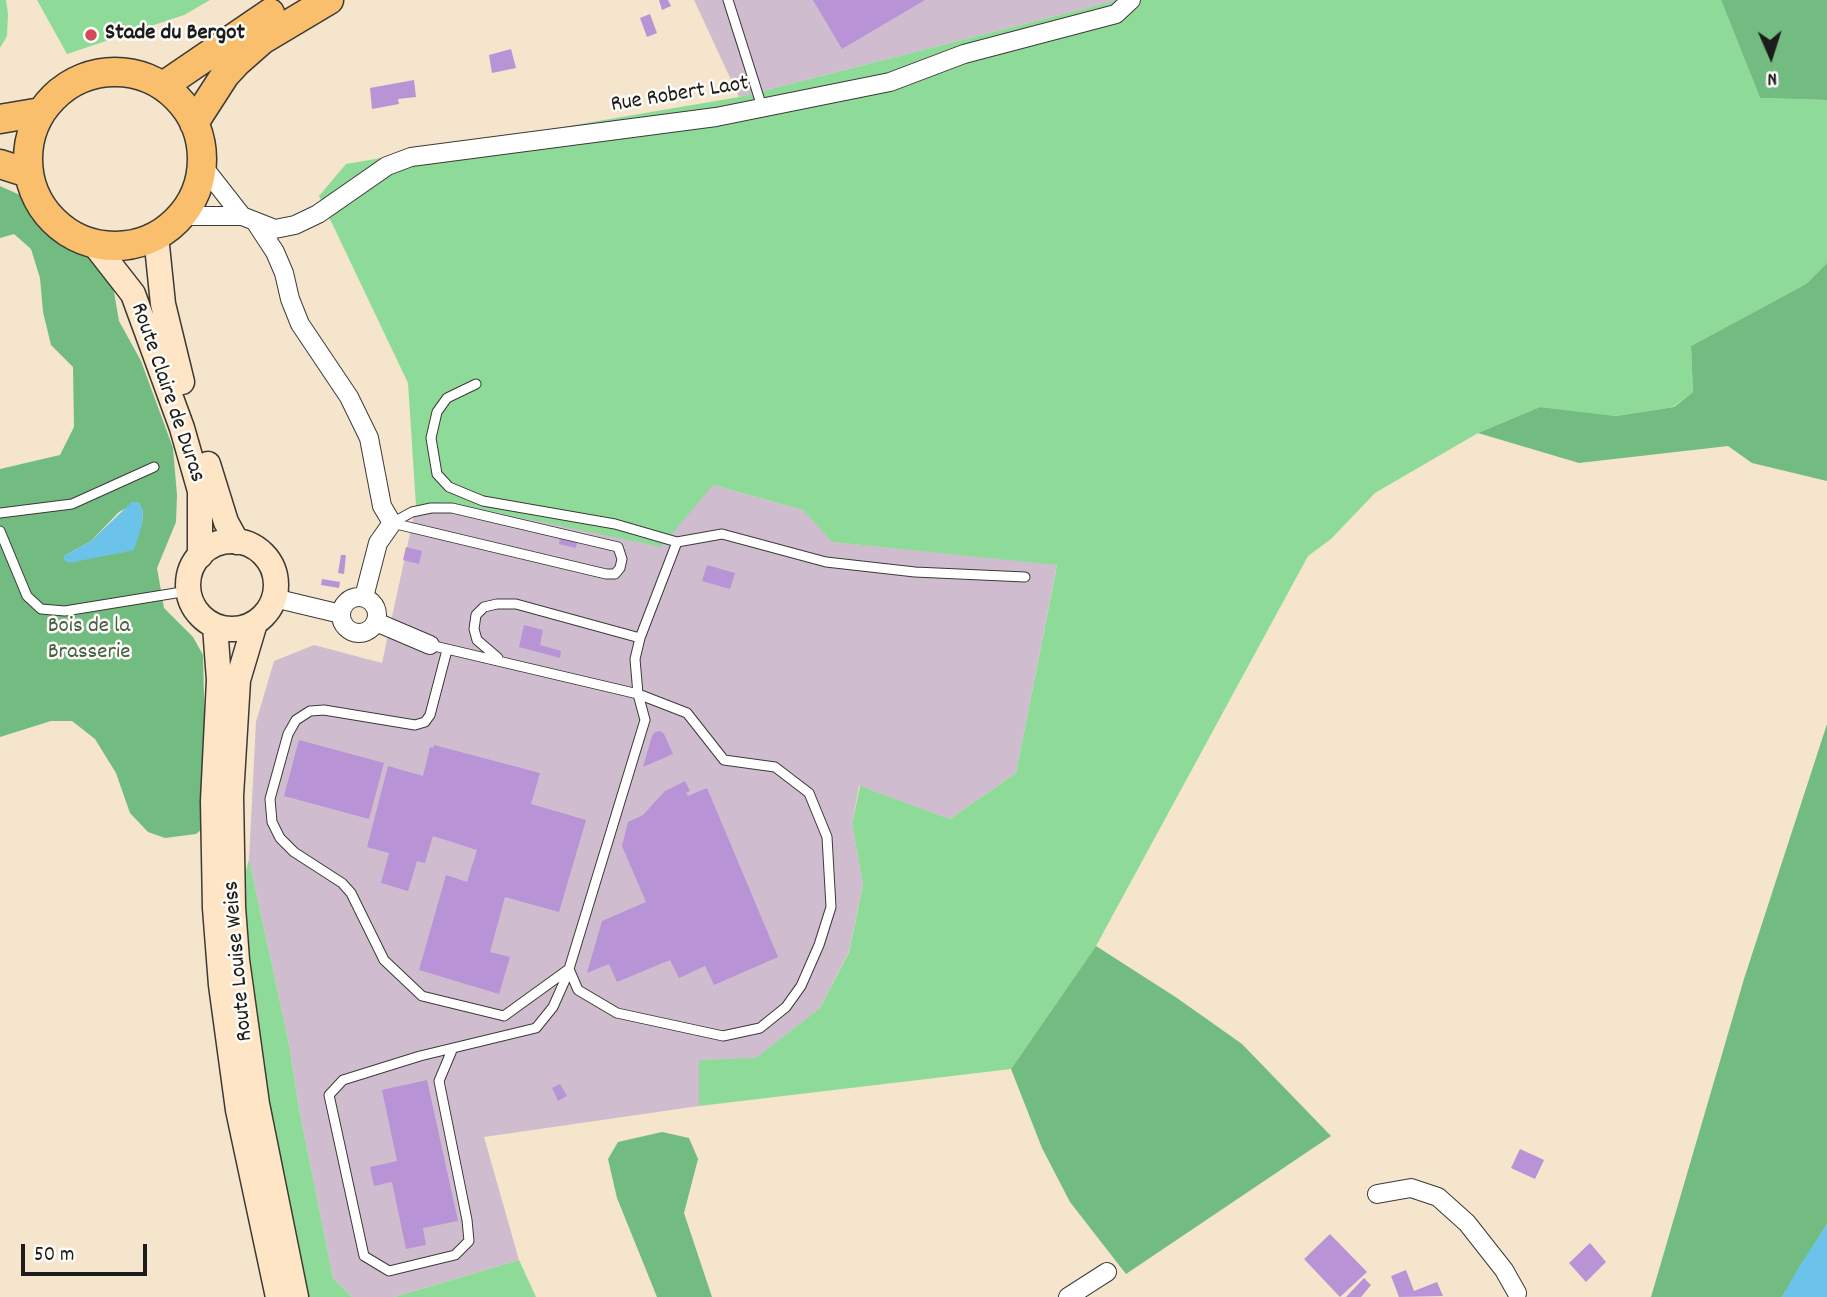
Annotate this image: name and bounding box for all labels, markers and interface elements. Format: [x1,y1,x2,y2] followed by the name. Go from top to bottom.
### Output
[105,21,245,49] place label: Stade du Bergot
[1736,21,1806,91] north arrow
[83,27,99,43] marker: Stade du Bergot
[1767,64,1778,91] text: N
[609,71,751,121] street label: Rue Robert Laot
[122,300,210,486] street label: Route Claire de Duras
[48,614,130,668] park label: Bois de la Brasserie
[219,880,261,1042] street label: Route Louise Weiss
[24,1230,150,1274] scale bar
[34,1241,74,1271] text: 50 m

